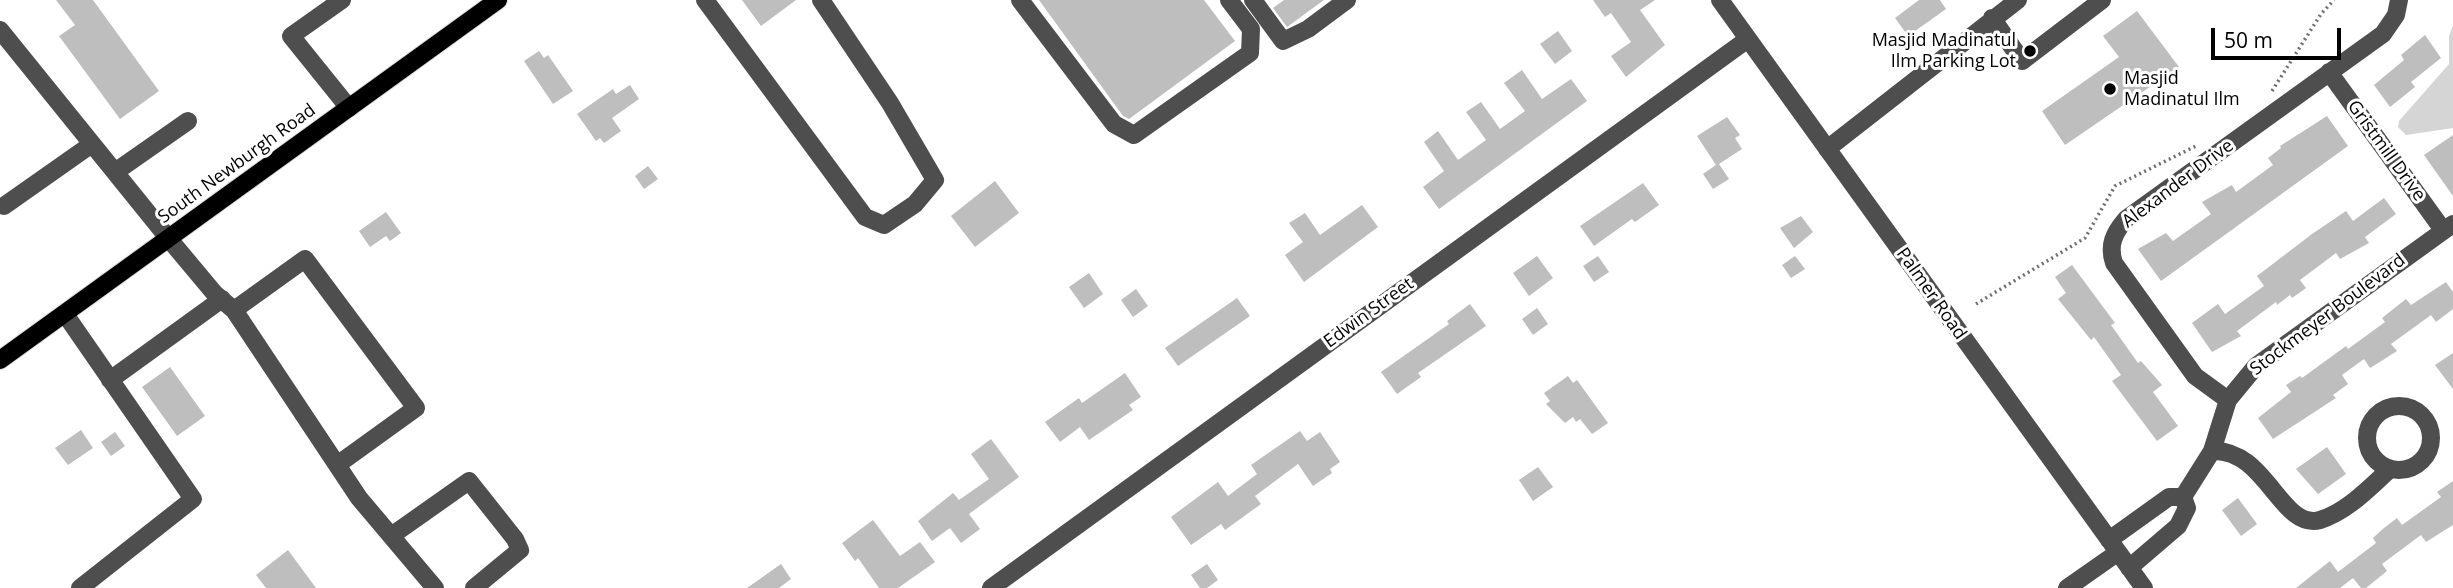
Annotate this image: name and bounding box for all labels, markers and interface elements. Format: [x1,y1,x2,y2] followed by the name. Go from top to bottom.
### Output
[2215,14,2344,58] scale bar
[2224,26,2273,54] text: 50 m
[1872,30,2016,72] place label: Masjid Madinatul Ilm Parking Lot
[2022,43,2038,59] marker: Masjid Madinatul Ilm Parking Lot
[2124,68,2240,110] place label: Masjid Madinatul Ilm
[2102,81,2118,97] marker: Masjid Madinatul Ilm
[2342,97,2430,205] street label: Gristmill Drive
[154,100,320,228] street label: South Newburgh Road
[2118,135,2238,233] street label: Alexander Drive
[1891,244,1971,344] street label: Palmer Road
[2246,250,2410,380] street label: Stockmeyer Boulevard
[1320,273,1418,353] street label: Edwin Street

